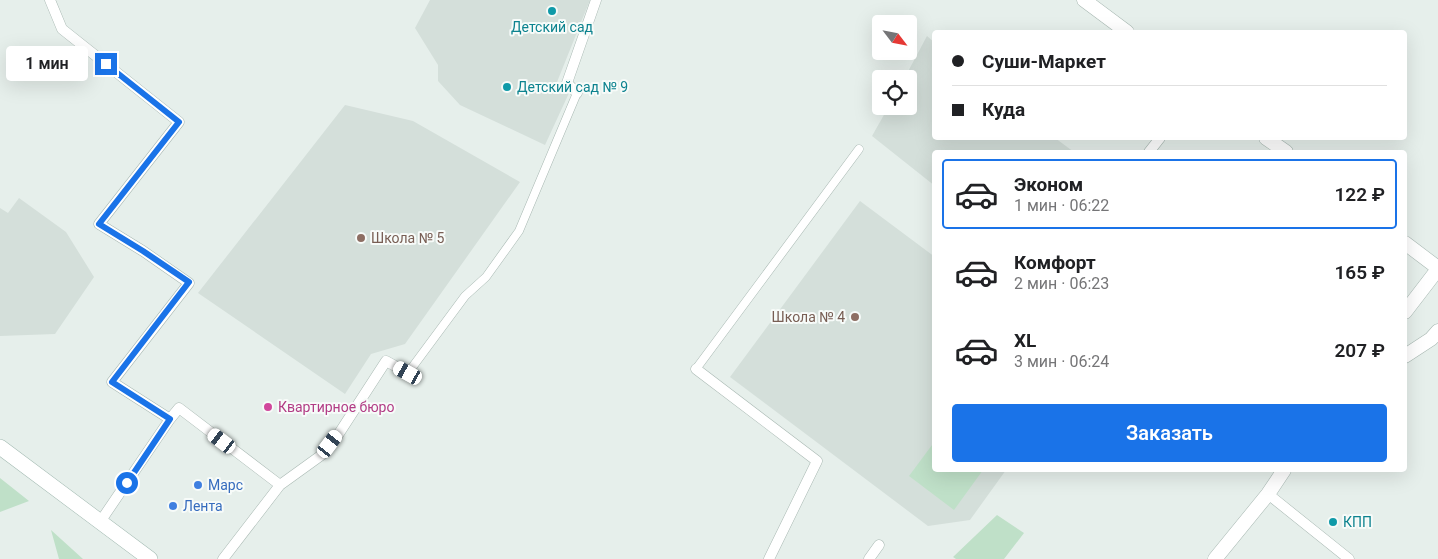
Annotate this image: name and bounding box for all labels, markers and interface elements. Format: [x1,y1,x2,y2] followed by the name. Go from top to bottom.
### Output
[546,5,558,17] marker: Детский сад
[872,15,918,60] north arrow
[872,15,917,115] map controls
[511,19,594,35] place label: Детский сад
[6,46,88,82] callout: 1 мин
[982,50,1106,73] text: Суши-Маркет
[95,53,117,75] route end
[25,54,69,73] text: 1 мин
[872,70,917,115] button: locate
[517,79,628,95] place label: Детский сад № 9
[501,81,513,93] marker: Детский сад № 9
[982,98,1025,121] text: Куда
[954,172,999,217] icon: car
[1014,173,1083,196] text: Эконом
[1334,183,1385,206] text: 122 ₽
[1014,196,1109,215] text: 1 мин · 06:22
[371,230,445,246] place label: Школа № 5
[355,232,367,244] marker: Школа № 5
[954,250,999,295] icon: car
[1014,251,1096,274] text: Комфорт
[1334,261,1385,284] text: 165 ₽
[1014,274,1109,293] text: 2 мин · 06:23
[772,309,845,325] place label: Школа № 4
[849,311,861,323] marker: Школа № 4
[954,328,999,373] icon: car
[1014,329,1036,352] text: XL
[1334,339,1385,362] text: 207 ₽
[1014,352,1109,371] text: 3 мин · 06:24
[391,359,424,387] car
[278,399,394,415] place label: Квартирное бюро
[262,401,274,413] marker: Квартирное бюро
[952,404,1387,462] button: Заказать
[205,426,238,456] car
[314,428,345,460] car
[116,472,138,494] route start
[208,477,243,493] place label: Марс
[192,479,204,491] marker: Марс
[183,498,223,514] place label: Лента
[167,500,179,512] marker: Лента
[1343,514,1372,530] place label: КПП
[1327,516,1339,528] marker: КПП

